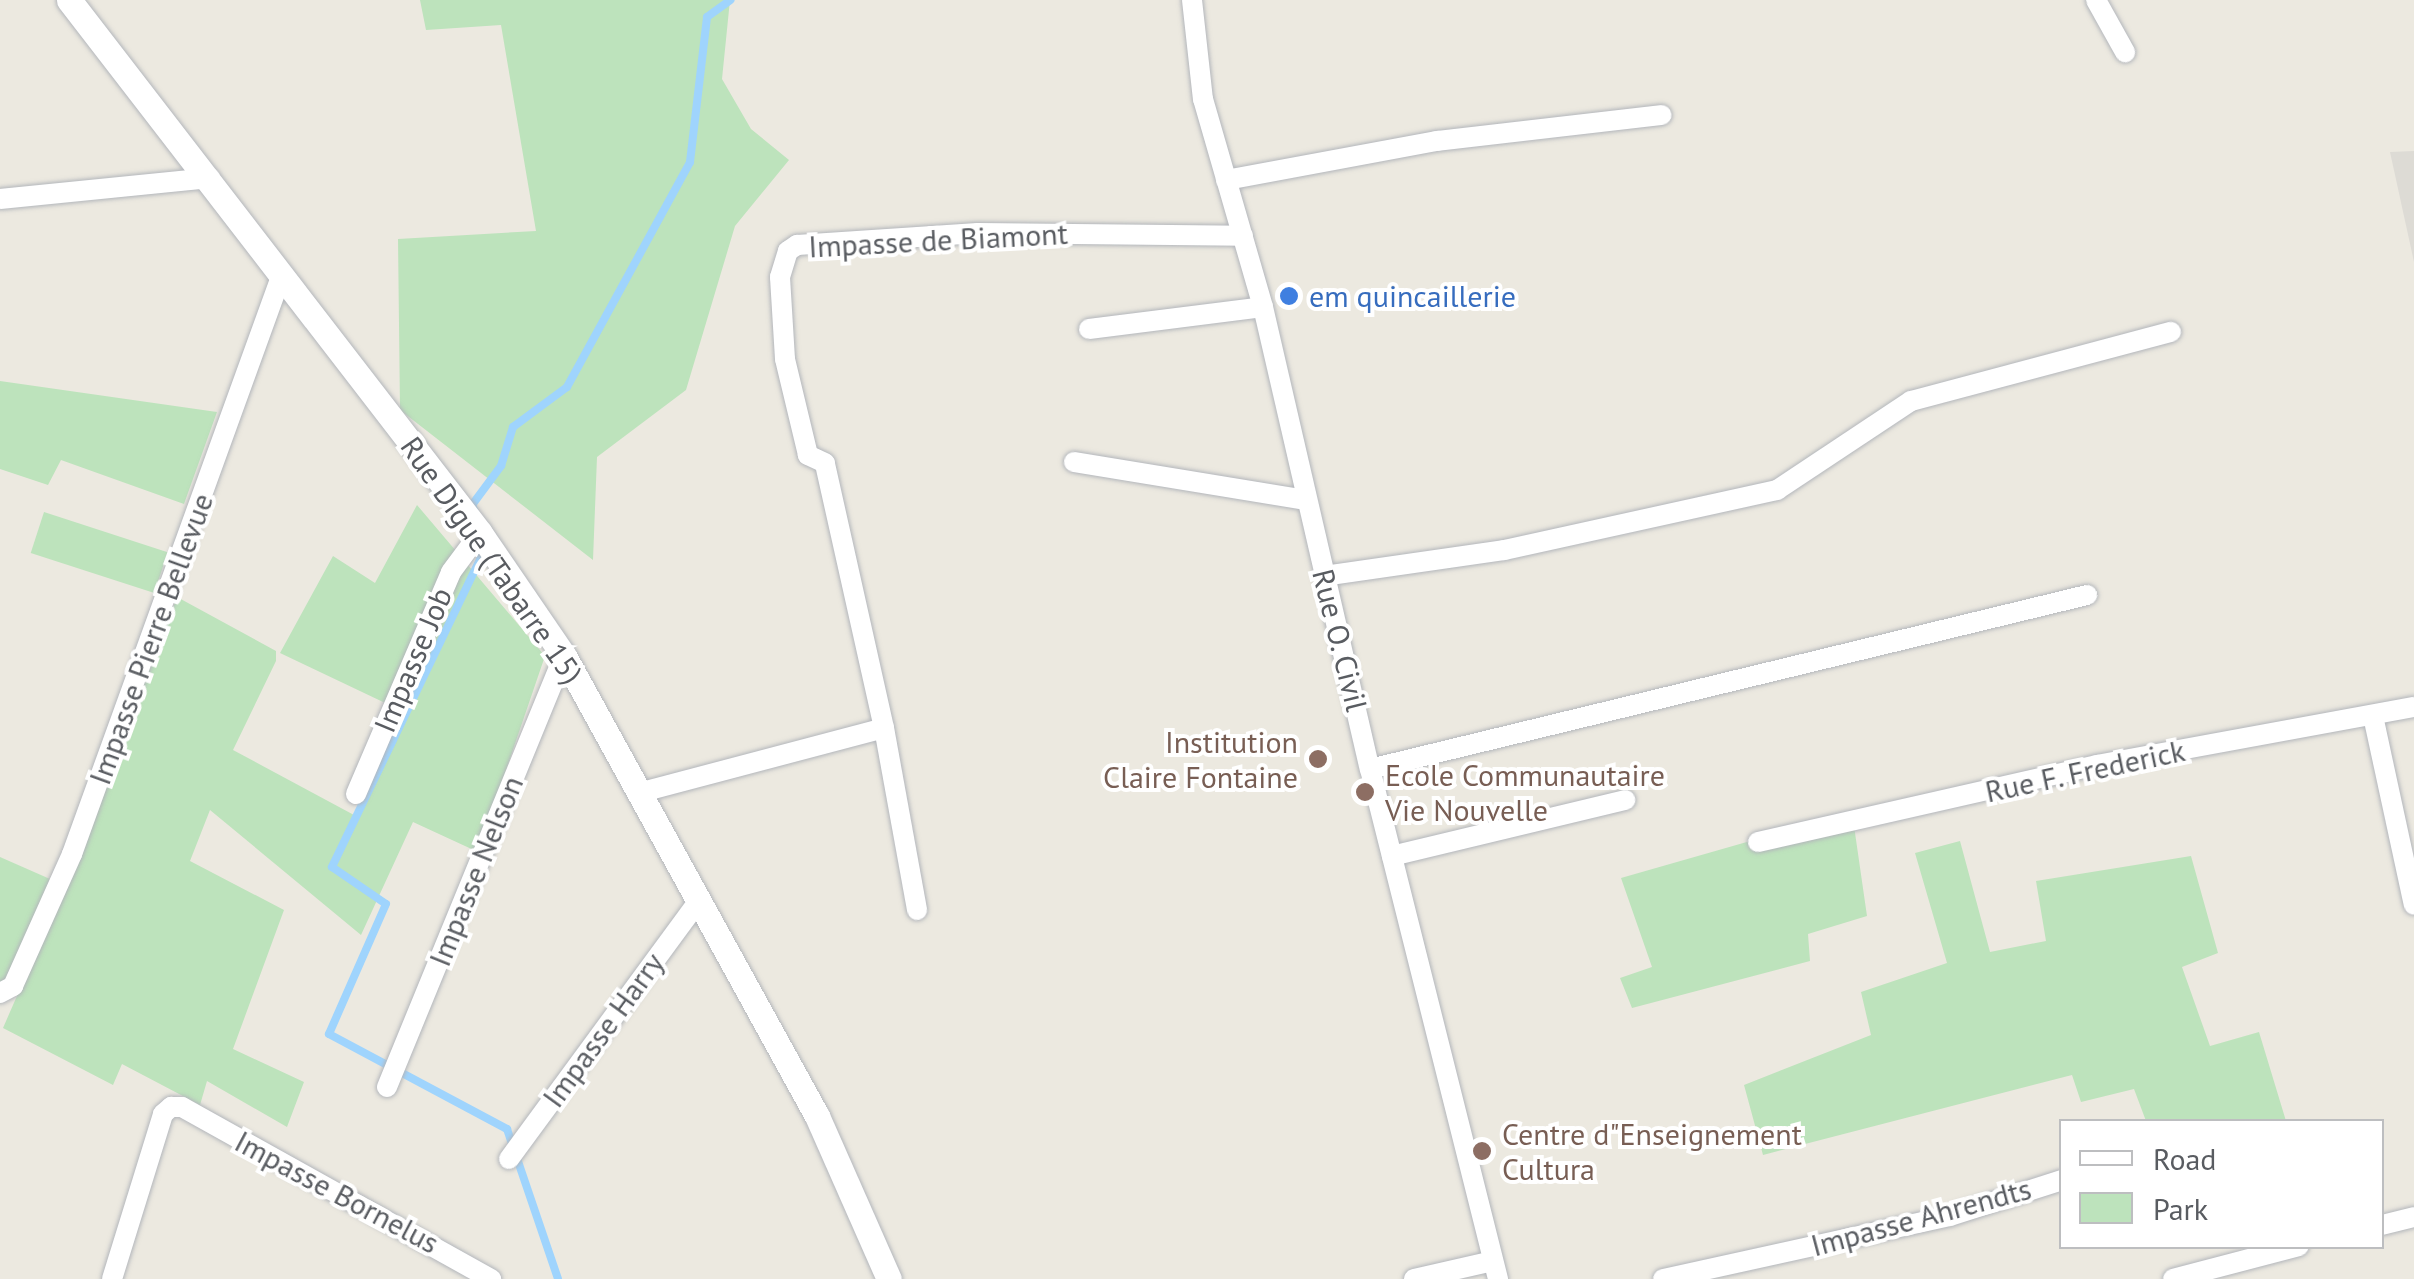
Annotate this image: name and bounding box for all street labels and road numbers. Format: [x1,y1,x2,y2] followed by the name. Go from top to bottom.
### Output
[807,215,1069,265] street label: Impasse de Biamont
[393,430,591,690] street label: Rue Digue (Tabarre 15)
[82,489,220,789] street label: Impasse Pierre Bellevue
[1305,564,1375,716] street label: Rue O. Civil
[366,582,460,738] street label: Impasse Job
[1981,732,2189,810] street label: Rue F. Frederick
[421,771,531,971] street label: Impasse Nelson
[535,946,671,1114] street label: Impasse Harry
[229,1123,445,1261] street label: Impasse Bornelus
[1806,1170,2036,1264] street label: Impasse Ahrendts

